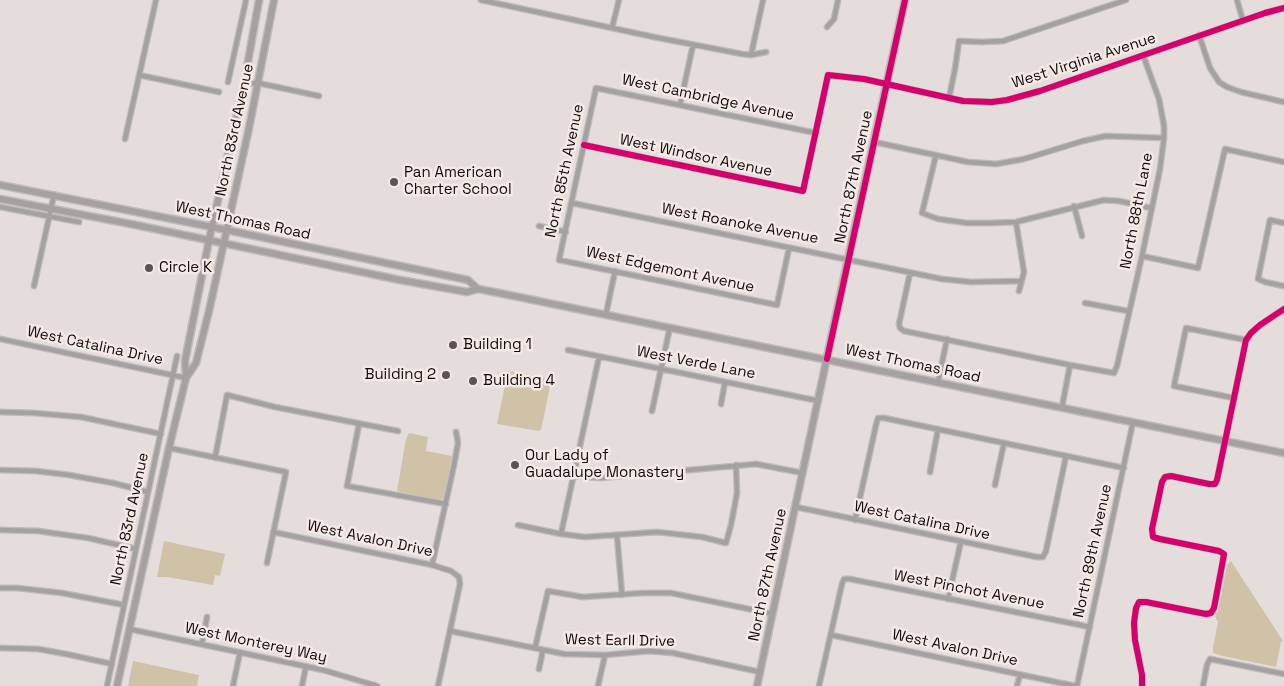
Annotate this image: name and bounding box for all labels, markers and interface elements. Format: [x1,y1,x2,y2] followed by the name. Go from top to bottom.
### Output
[1010,29,1158,93] street label: West Virginia Avenue
[212,62,258,198] street label: North 83rd Avenue
[620,71,796,125] street label: West Cambridge Avenue
[542,103,588,239] street label: North 85th Avenue
[831,109,877,245] street label: North 87th Avenue
[618,131,774,181] street label: West Windsor Avenue
[1117,151,1157,271] street label: North 88th Lane
[404,164,512,199] place label: Pan American Charter School
[388,176,400,188] marker: Pan American Charter School
[174,198,312,244] street label: West Thomas Road
[660,200,820,248] street label: West Roanoke Avenue
[584,243,756,297] street label: West Edgemont Avenue
[159,259,212,277] place label: Circle K
[143,262,155,274] marker: Circle K
[25,323,165,369] street label: West Catalina Drive
[463,336,532,354] place label: Building 1
[447,339,459,351] marker: Building 1
[844,341,982,387] street label: West Thomas Road
[635,343,757,383] street label: West Verde Lane
[364,366,436,384] place label: Building 2
[440,369,452,381] marker: Building 2
[483,372,555,390] place label: Building 4
[467,375,479,387] marker: Building 4
[525,447,684,482] place label: Our Lady of Guadalupe Monastery
[107,451,153,587] street label: North 83rd Avenue
[509,459,521,471] marker: Our Lady of Guadalupe Monastery
[1070,482,1116,620] street label: North 89th Avenue
[852,498,992,544] street label: West Catalina Drive
[745,507,791,643] street label: North 87th Avenue
[306,517,434,561] street label: West Avalon Drive
[892,567,1046,613] street label: West Pinchot Avenue
[183,619,329,667] street label: West Monterey Way
[891,626,1019,670] street label: West Avalon Drive
[565,631,675,651] street label: West Earll Drive

